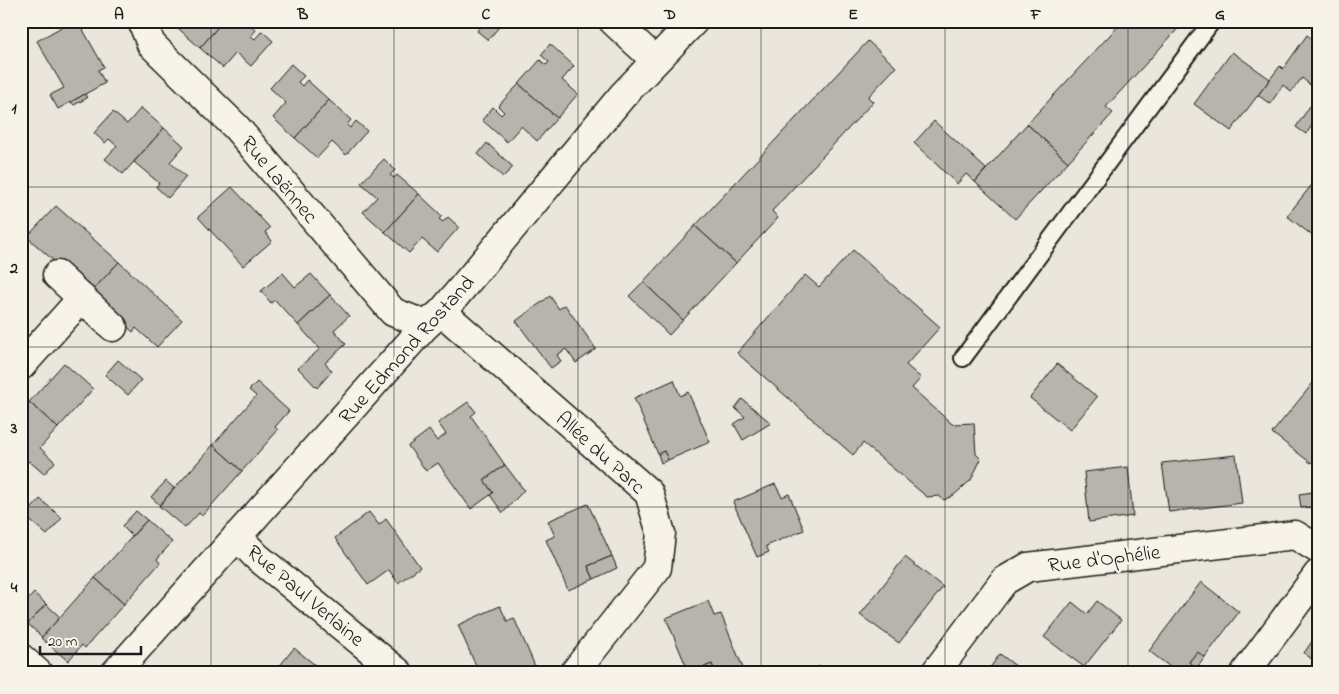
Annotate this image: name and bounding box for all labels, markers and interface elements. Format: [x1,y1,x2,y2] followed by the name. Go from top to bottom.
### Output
[114,3,124,27] text: A
[297,3,309,27] text: B
[482,3,491,27] text: C
[663,3,676,27] text: D
[848,3,858,27] text: E
[1030,3,1042,27] text: F
[1215,3,1225,27] text: G
[11,97,17,121] text: 1
[233,130,325,231] street label: Rue Laënnec
[9,257,18,281] text: 2
[332,269,483,431] street label: Rue Edmond Rostand
[548,405,651,502] street label: Allée du Parc
[10,417,18,441] text: 3
[239,538,370,655] street label: Rue Paul Verlaine
[1046,538,1163,582] street label: Rue d'Ophélie
[10,576,18,600] text: 4
[40,624,141,656] scale bar
[48,631,78,653] text: 20 m

